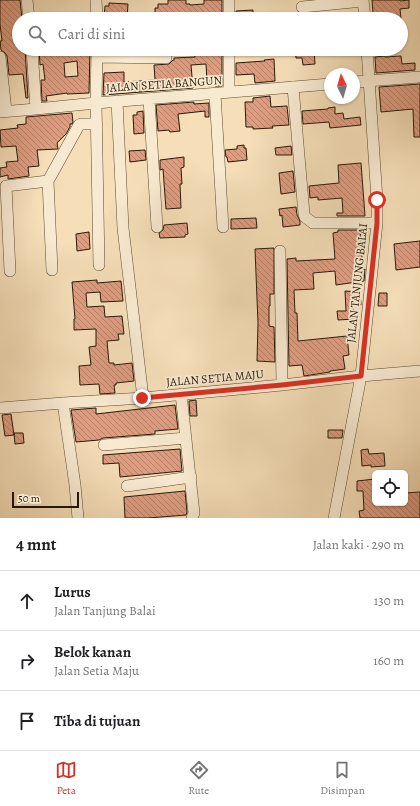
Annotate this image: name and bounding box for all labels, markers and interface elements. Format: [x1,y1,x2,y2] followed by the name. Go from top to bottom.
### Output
[12,12,408,56] search box
[26,23,48,45] icon: search
[58,24,125,44] text: Cari di sini
[324,68,360,104] north arrow
[105,72,223,96] street label: JALAN SETIA BANGUN
[368,191,386,209] route start
[343,222,371,344] street label: JALAN TANJUNG BALAI
[166,366,264,390] street label: JALAN SETIA MAJU
[133,389,151,407] route end
[372,470,408,506] map controls
[372,470,408,506] button: locate
[12,490,79,509] scale bar
[18,491,40,506] text: 50 m
[16,533,56,556] text: 4 mnt
[313,536,404,553] text: Jalan kaki · 290 m
[54,582,91,602] text: Lurus
[16,590,38,612] icon: ahead
[374,592,404,609] text: 130 m
[54,602,156,619] text: Jalan Tanjung Balai
[54,642,131,662] text: Belok kanan
[16,650,38,672] icon: right
[373,652,404,669] text: 160 m
[54,662,139,679] text: Jalan Setia Maju
[16,710,38,732] icon: arrive
[54,711,140,731] text: Tiba di tujuan
[55,759,77,798] tab: Peta
[188,759,210,798] tab: Rute
[320,759,365,798] tab: Disimpan

